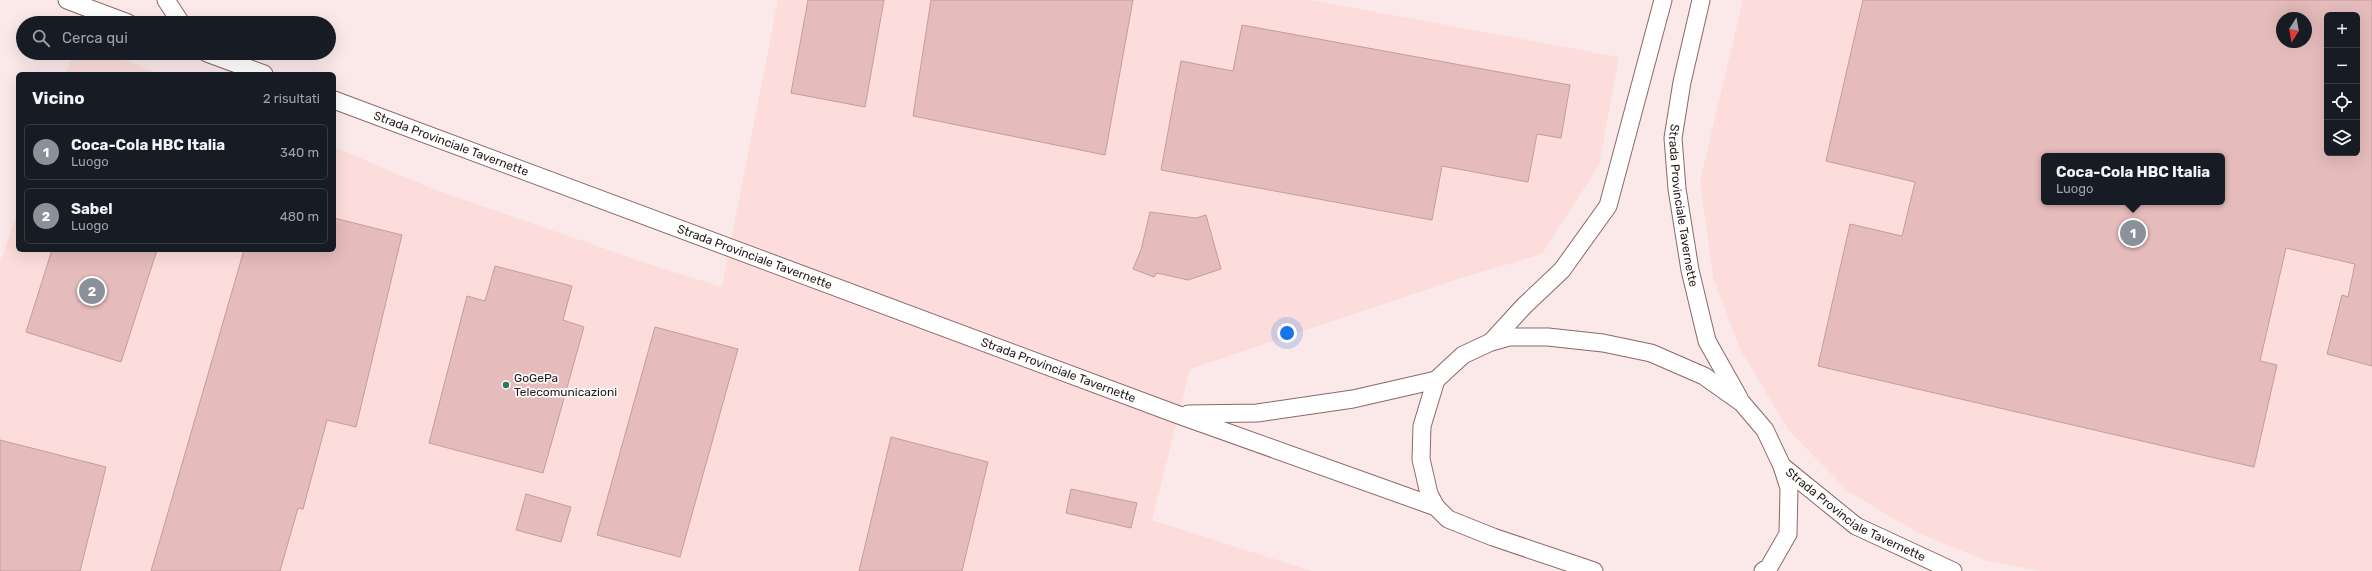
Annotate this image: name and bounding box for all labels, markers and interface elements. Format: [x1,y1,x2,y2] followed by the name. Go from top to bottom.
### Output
[2276,12,2312,48] north arrow
[2324,12,2360,156] map controls
[2324,12,2360,48] button: +
[16,16,336,60] search box
[30,27,52,49] icon: search
[62,29,128,47] text: Cerca qui
[2324,48,2360,84] button: −
[2324,84,2360,120] button: locate
[32,88,85,108] text: Vicino
[263,91,320,106] text: 2 risultati
[372,108,531,179] street label: Strada Provinciale Tavernette
[2324,120,2360,156] button: layers
[1666,123,1701,288] street label: Strada Provinciale Tavernette
[71,136,225,154] text: Coca-Cola HBC Italia
[43,145,49,160] text: 1
[280,145,319,160] text: 340 m
[2041,153,2225,205] popup
[71,154,109,169] text: Luogo
[2056,163,2210,181] text: Coca-Cola HBC Italia
[2056,181,2094,196] text: Luogo
[71,200,112,218] text: Sabel
[42,209,50,224] text: 2
[280,209,319,224] text: 480 m
[71,218,109,233] text: Luogo
[2120,218,2146,248] pin: 1
[675,222,834,292] street label: Strada Provinciale Tavernette
[79,276,105,306] pin: 2
[1277,323,1297,343] your location
[979,335,1138,405] street label: Strada Provinciale Tavernette
[514,371,617,399] place label: GoGePa Telecomunicazioni
[501,380,511,390] marker: GoGePa Telecomunicazioni
[1783,465,1928,564] street label: Strada Provinciale Tavernette

